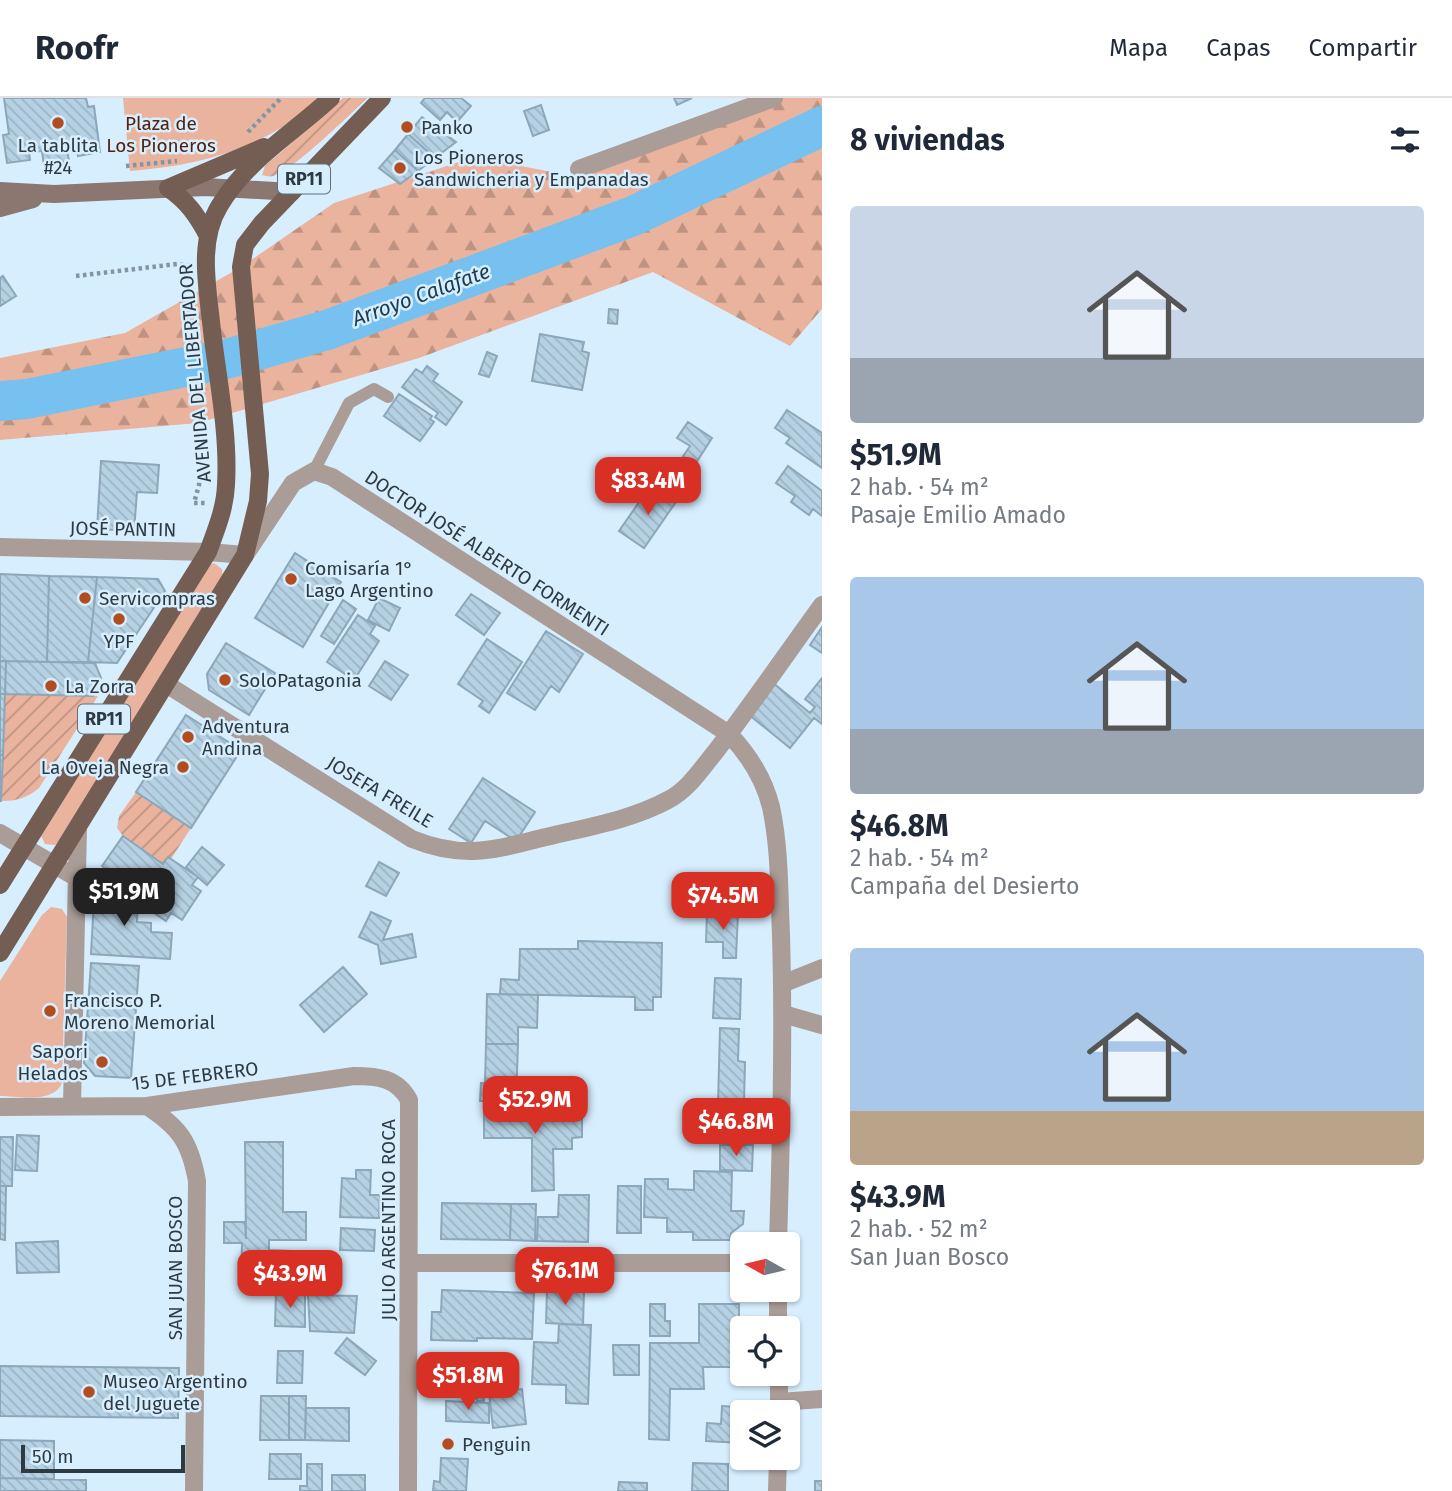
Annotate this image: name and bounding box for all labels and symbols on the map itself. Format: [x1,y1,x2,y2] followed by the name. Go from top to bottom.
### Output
[106,112,216,157] park label: Plaza de Los Pioneros
[50,115,66,131] marker: La tablita #24
[421,116,473,139] place label: Panko
[399,119,415,135] marker: Panko
[18,134,98,179] place label: La tablita #24
[414,146,649,191] place label: Los Pioneros Sandwicheria y Empanadas
[392,160,408,176] marker: Los Pioneros Sandwicheria y Empanadas
[278,164,330,194] road number: RP11
[348,258,494,332] water label: Arroyo Calafate
[174,262,216,483] street label: AVENIDA DEL LIBERTADOR
[591,458,705,517] pin: $83.4M
[361,465,613,641] street label: DOCTOR JOSÉ ALBERTO FORMENTI
[69,517,177,541] street label: JOSÉ PANTIN
[305,557,434,602] place label: Comisaría 1° Lago Argentino
[283,571,299,587] marker: Comisaría 1° Lago Argentino
[99,587,215,610] place label: Servicompras
[77,590,93,606] marker: Servicompras
[111,611,127,627] marker: YPF
[104,630,134,653] place label: YPF
[239,669,362,692] place label: SoloPatagonia
[217,672,233,688] marker: SoloPatagonia
[65,675,135,698] place label: La Zorra
[43,678,59,694] marker: La Zorra
[78,704,130,734] road number: RP11
[202,715,290,760] place label: Adventura Andina
[180,729,196,745] marker: Adventura Andina
[323,751,437,833] street label: JOSEFA FREILE
[41,756,169,779] place label: La Oveja Negra
[175,759,191,775] marker: La Oveja Negra
[67,868,181,928] pin: $51.9M
[666,872,780,932] pin: $74.5M
[64,989,216,1034] place label: Francisco P. Moreno Memorial
[42,1003,58,1019] marker: Francisco P. Moreno Memorial
[18,1040,88,1085] place label: Sapori Helados
[94,1054,110,1070] marker: Sapori Helados
[130,1057,260,1095] street label: 15 DE FEBRERO
[478,1076,592,1136] pin: $52.9M
[679,1098,793,1158] pin: $46.8M
[377,1119,400,1321] street label: JULIO ARGENTINO ROCA
[164,1196,187,1340] street label: SAN JUAN BOSCO
[730,1232,800,1302] north arrow
[508,1248,622,1307] pin: $76.1M
[233,1250,347,1310] pin: $43.9M
[411,1352,525,1412] pin: $51.8M
[103,1370,248,1415] place label: Museo Argentino del Juguete
[81,1384,97,1400] marker: Museo Argentino del Juguete
[462,1433,531,1456] place label: Penguin
[440,1436,456,1452] marker: Penguin
[21,1442,186,1474] scale bar

